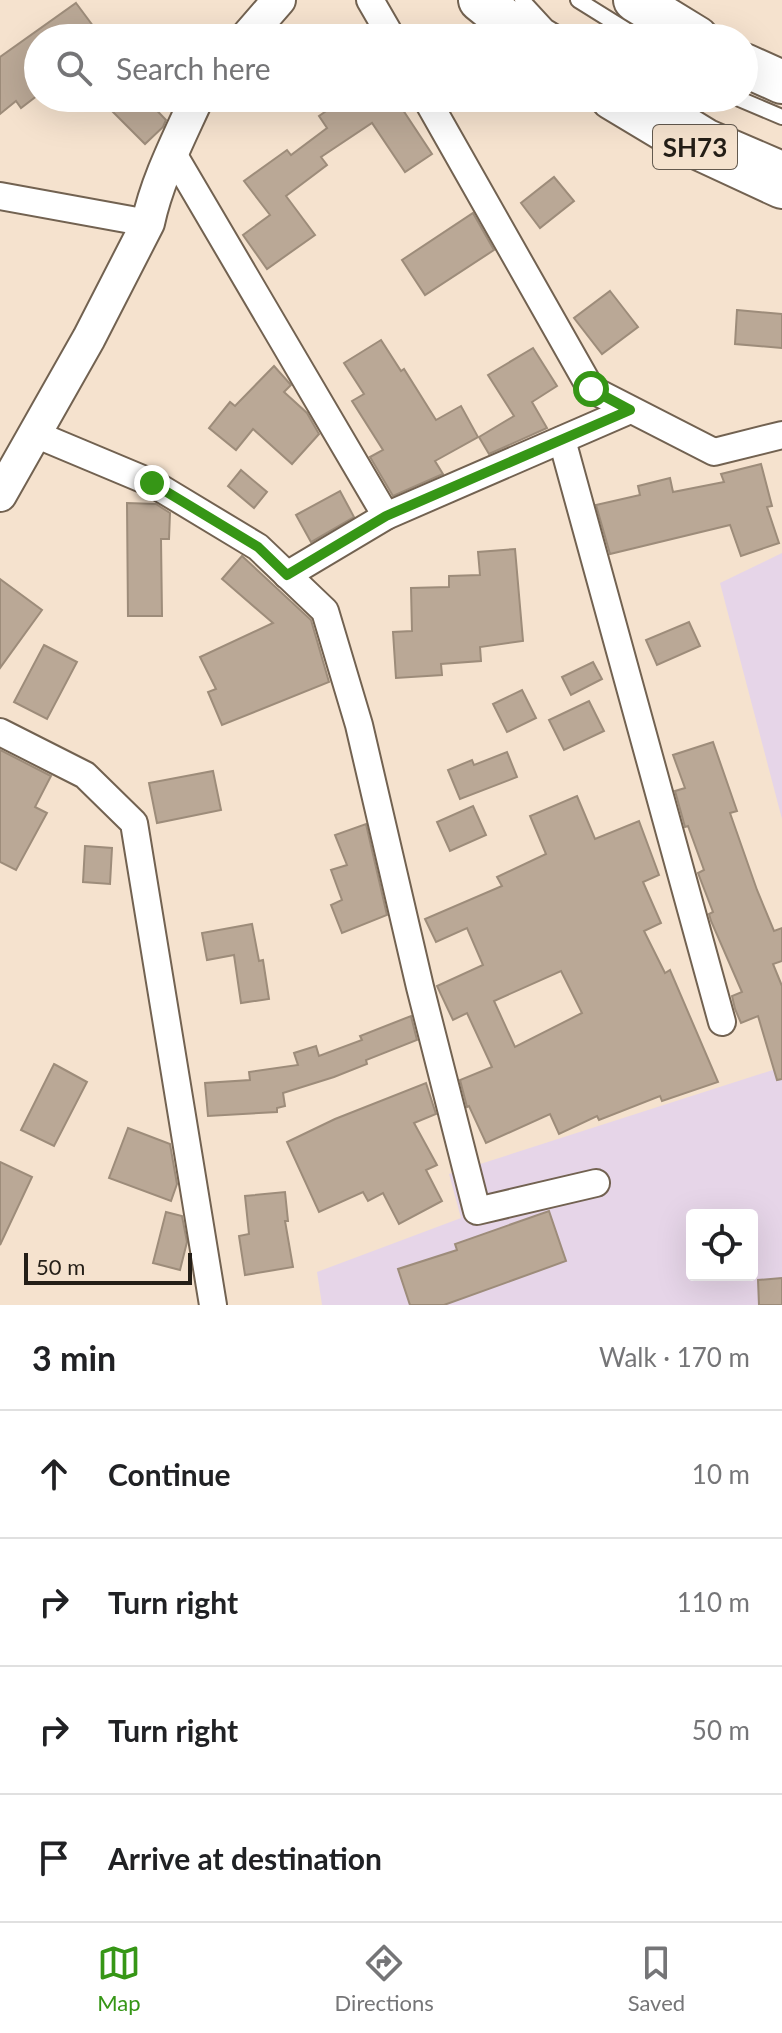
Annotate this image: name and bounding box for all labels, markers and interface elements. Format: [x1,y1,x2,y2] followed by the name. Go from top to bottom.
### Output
[24,24,758,112] search box
[52,46,96,90] icon: search
[116,50,271,86] text: Search here
[653,125,737,169] road number: SH73
[573,371,609,407] route start
[134,465,170,501] route end
[686,1209,758,1281] map controls
[686,1209,758,1281] button: locate
[24,1249,192,1285] scale bar
[36,1253,85,1280] text: 50 m
[32,1337,116,1378] text: 3 min
[599,1341,750,1373] text: Walk · 170 m
[32,1452,76,1496] icon: ahead
[108,1456,231,1492] text: Continue
[692,1458,750,1490] text: 10 m
[32,1580,76,1624] icon: right
[108,1584,238,1620] text: Turn right
[677,1586,750,1618] text: 110 m
[32,1708,76,1752] icon: right
[108,1712,238,1748] text: Turn right
[692,1714,750,1746] text: 50 m
[32,1836,76,1880] icon: arrive
[108,1840,382,1876] text: Arrive at destination
[97,1941,141,2016] tab: Map
[335,1941,434,2016] tab: Directions
[628,1941,685,2016] tab: Saved

